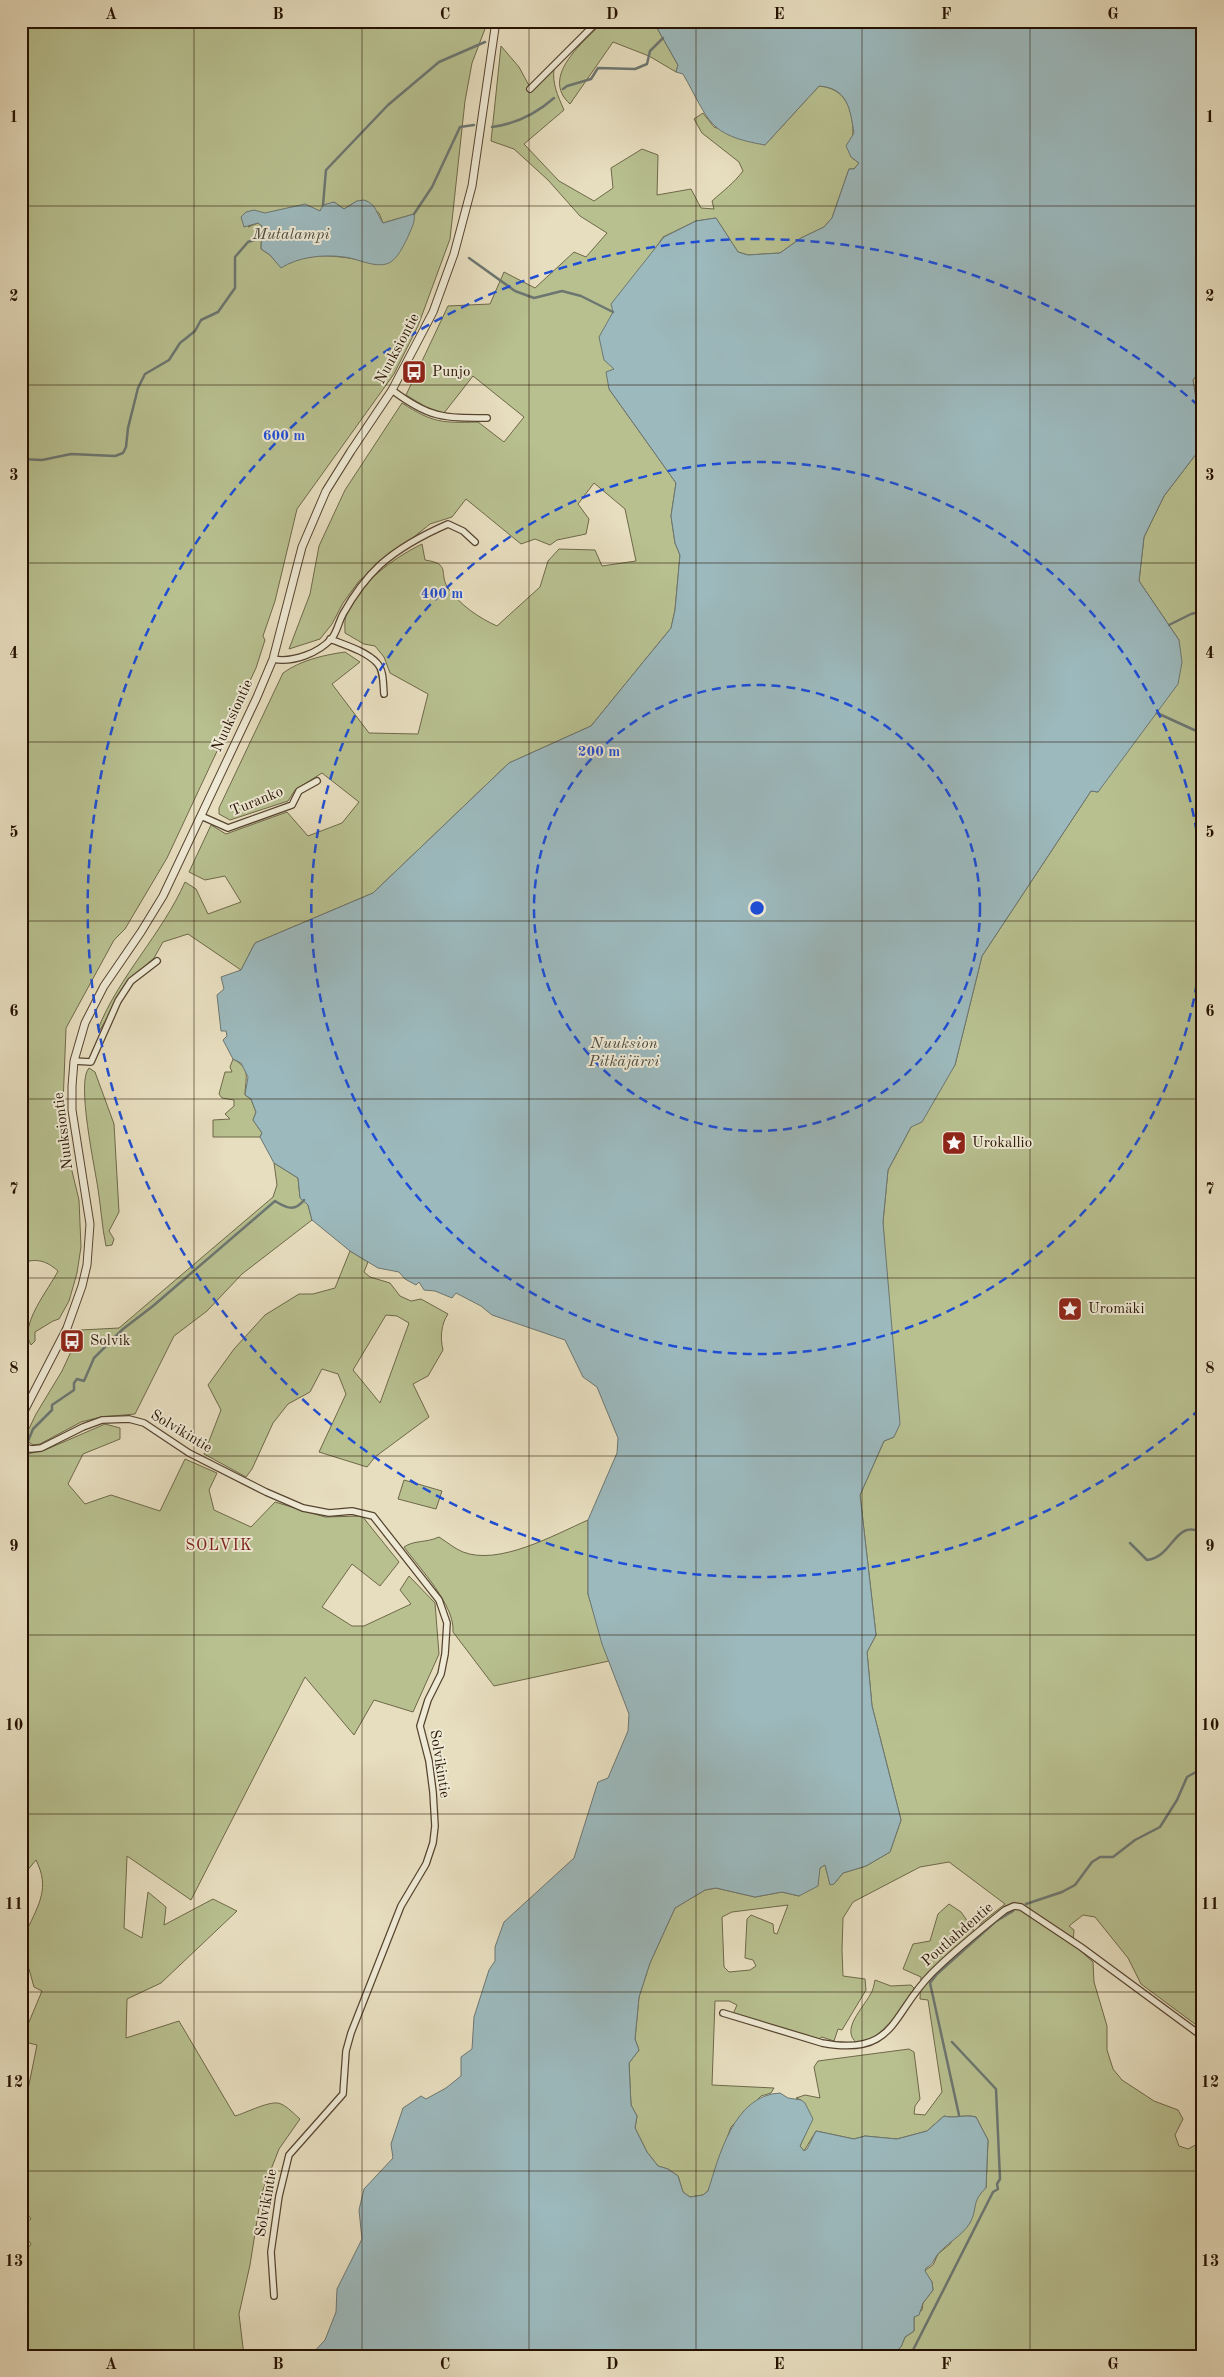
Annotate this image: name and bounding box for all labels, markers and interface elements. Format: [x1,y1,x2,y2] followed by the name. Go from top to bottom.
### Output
[105,7,117,23] text: A
[272,7,284,23] text: B
[440,7,450,23] text: C
[606,7,618,23] text: D
[773,7,785,23] text: E
[941,7,952,23] text: F
[1107,7,1119,23] text: G
[9,110,19,126] text: 1
[1205,110,1215,126] text: 1
[251,227,330,243] water label: Mutalampi
[9,289,19,305] text: 2
[1205,289,1215,305] text: 2
[373,311,423,387] street label: Nuuksiontie
[401,359,427,385] bus stop icon: Punjo
[432,365,471,380] place label: Punjo
[263,429,305,444] text: 600 m
[9,468,19,484] text: 3
[1205,468,1215,484] text: 3
[421,587,463,602] text: 400 m
[9,646,19,662] text: 4
[1205,646,1215,662] text: 4
[210,678,256,754] street label: Nuuksiontie
[578,745,620,760] text: 200 m
[228,785,286,819] street label: Turanko
[9,825,19,841] text: 5
[1205,825,1215,841] text: 5
[748,899,766,917] centre of rings
[9,1004,19,1020] text: 6
[1205,1004,1215,1020] text: 6
[588,1036,660,1070] water label: Nuuksion Pitkäjärvi
[52,1091,76,1170] street label: Nuuksiontie
[941,1130,967,1156] place icon: Urokallio
[972,1136,1032,1151] place label: Urokallio
[9,1182,19,1198] text: 7
[1205,1182,1215,1198] text: 7
[1057,1296,1083,1322] place icon: Uromäki
[1088,1302,1144,1317] place label: Uromäki
[59,1328,85,1354] bus stop icon: Solvik
[90,1334,131,1349] place label: Solvik
[9,1361,19,1377] text: 8
[1205,1361,1215,1377] text: 8
[148,1408,214,1456] street label: Solvikintie
[185,1538,253,1554] district label: SOLVIK
[9,1539,19,1555] text: 9
[1205,1539,1215,1555] text: 9
[5,1718,23,1734] text: 10
[1201,1718,1219,1734] text: 10
[426,1729,452,1799] street label: Solvikintie
[5,1897,23,1913] text: 11
[1201,1897,1219,1913] text: 11
[920,1900,996,1970] street label: Poutlahdentie
[5,2075,23,2091] text: 12
[1201,2075,1219,2091] text: 12
[254,2168,280,2238] street label: Solvikintie
[5,2254,23,2270] text: 13
[1201,2254,1219,2270] text: 13
[105,2357,117,2373] text: A
[272,2357,284,2373] text: B
[440,2357,450,2373] text: C
[606,2357,618,2373] text: D
[773,2357,785,2373] text: E
[941,2357,952,2373] text: F
[1107,2357,1119,2373] text: G

